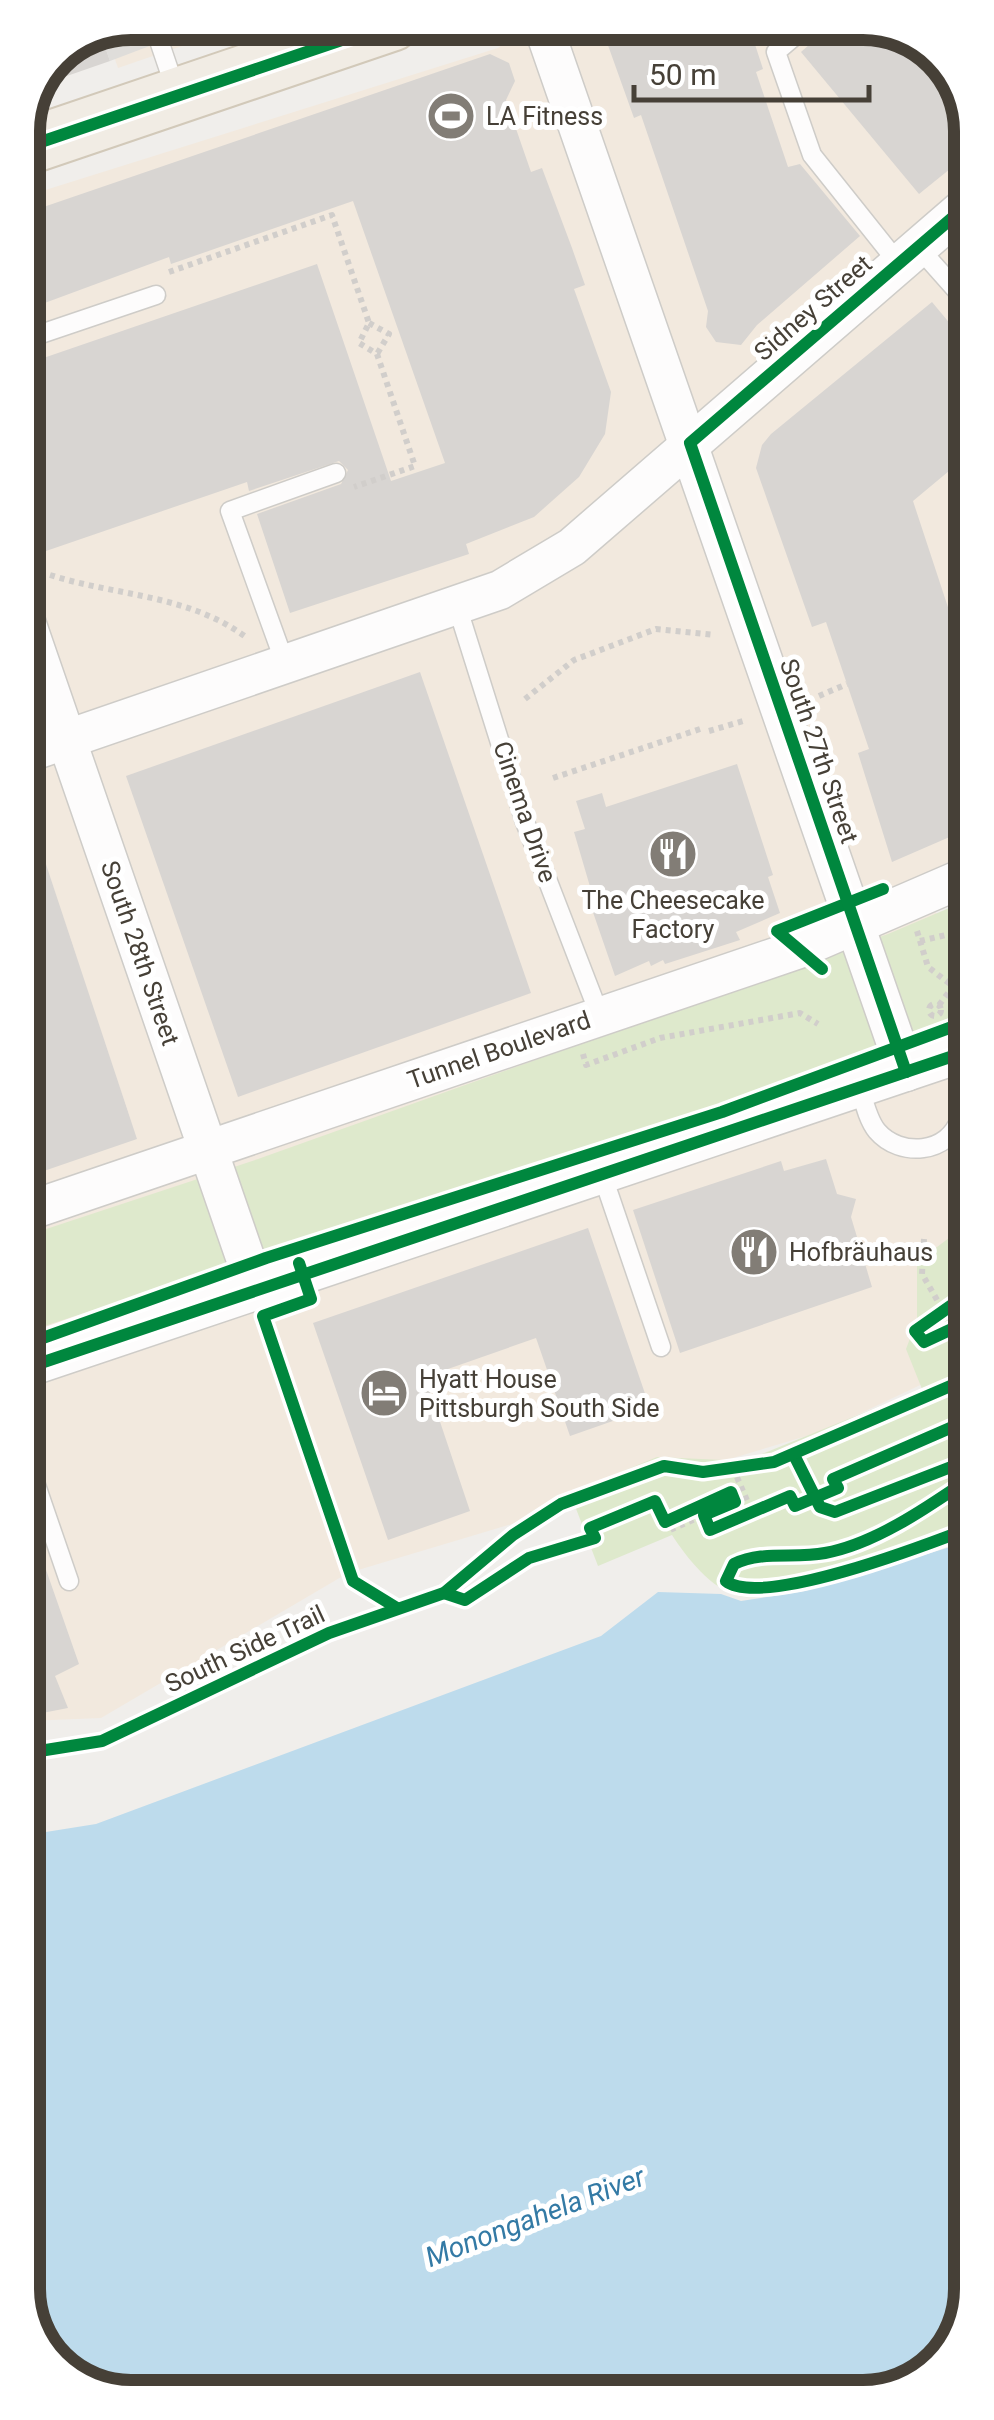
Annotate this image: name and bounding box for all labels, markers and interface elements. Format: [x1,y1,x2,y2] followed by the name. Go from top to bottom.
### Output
[634,40,869,102] scale bar
[649,57,716,92] text: 50 m
[425,90,477,142] sports icon: LA Fitness
[486,102,603,131] place label: LA Fitness
[748,249,878,367] street label: Sidney Street
[774,655,864,847] street label: South 27th Street
[487,738,563,886] street label: Cinema Drive
[647,828,699,880] restaurant icon: The Cheesecake Factory
[95,857,185,1049] street label: South 28th Street
[581,886,765,944] place label: The Cheesecake Factory
[404,1005,594,1095] street label: Tunnel Boulevard
[728,1226,780,1278] restaurant icon: Hofbräuhaus
[789,1238,933,1267] place label: Hofbräuhaus
[419,1365,660,1423] place label: Hyatt House Pittsburgh South Side
[358,1367,410,1419] hotel icon: Hyatt House Pittsburgh South Side
[161,1599,329,1699] street label: South Side Trail
[421,2160,650,2274] water label: Monongahela River

